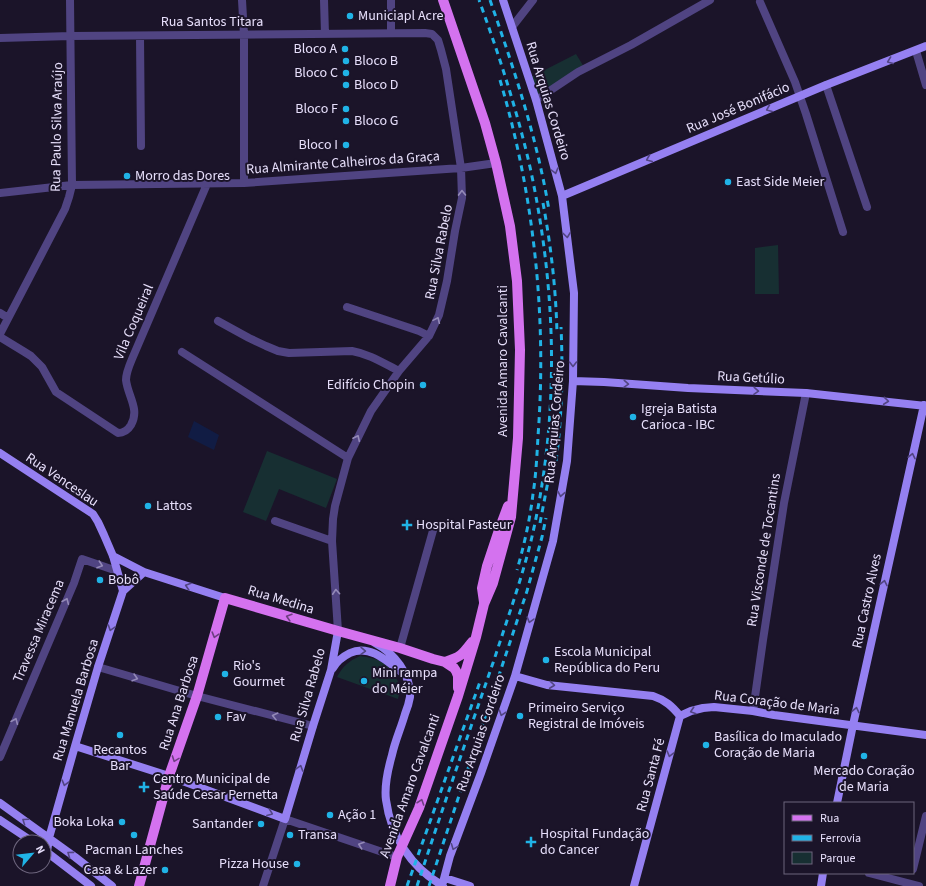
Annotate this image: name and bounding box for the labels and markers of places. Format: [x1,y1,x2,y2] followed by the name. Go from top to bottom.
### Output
[358,6,444,26] place label: Municiapl Acre
[345,11,355,21] marker: Municiapl Acre
[294,39,337,59] place label: Bloco A
[340,44,350,54] marker: Bloco A
[354,51,398,71] place label: Bloco B
[341,56,351,66] marker: Bloco B
[294,63,338,83] place label: Bloco C
[341,68,351,78] marker: Bloco C
[354,75,398,95] place label: Bloco D
[341,80,351,90] marker: Bloco D
[295,99,338,119] place label: Bloco F
[341,104,351,114] marker: Bloco F
[354,111,399,131] place label: Bloco G
[341,116,351,126] marker: Bloco G
[298,135,338,155] place label: Bloco I
[341,140,351,150] marker: Bloco I
[135,166,230,186] place label: Morro das Dores
[122,171,132,181] marker: Morro das Dores
[736,172,824,192] place label: East Side Meier
[723,177,733,187] marker: East Side Meier
[327,375,415,395] place label: Edifício Chopin
[418,380,428,390] marker: Edifício Chopin
[641,399,717,435] place label: Igreja Batista Carioca - IBC
[628,412,638,422] marker: Igreja Batista Carioca - IBC
[156,496,192,516] place label: Lattos
[143,501,153,511] marker: Lattos
[416,515,512,535] place label: Hospital Pasteur
[401,519,413,531] marker: Hospital Pasteur
[108,570,139,590] place label: Bobô
[95,575,105,585] marker: Bobô
[554,642,660,678] place label: Escola Municipal República do Peru
[541,655,551,665] marker: Escola Municipal República do Peru
[233,656,285,692] place label: Rio's Gourmet
[372,663,437,699] place label: Mini rampa do Méier
[220,669,230,679] marker: Rio's Gourmet
[359,676,369,686] marker: Mini rampa do Méier
[528,698,645,734] place label: Primeiro Serviço Registral de Imóveis
[226,707,247,727] place label: Fav
[515,711,525,721] marker: Primeiro Serviço Registral de Imóveis
[213,712,223,722] marker: Fav
[714,727,842,763] place label: Basílica do Imaculado Coração de Maria
[115,730,125,740] marker: Recantos Bar
[93,740,147,776] place label: Recantos Bar
[701,740,711,750] marker: Basílica do Imaculado Coração de Maria
[859,751,869,761] marker: Mercado Coração de Maria
[813,761,915,797] place label: Mercado Coração de Maria
[153,769,278,805] place label: Centro Municipal de Saúde Cesar Pernetta
[138,781,150,793] marker: Centro Municipal de Saúde Cesar Pernetta
[338,805,376,825] place label: Ação 1
[325,810,335,820] marker: Ação 1
[53,812,114,832] place label: Boka Loka
[192,814,253,834] place label: Santander
[117,817,127,827] marker: Boka Loka
[256,819,266,829] marker: Santander
[540,824,649,860] place label: Hospital Fundação do Cancer
[298,825,337,845] place label: Transa
[129,830,139,840] marker: Pacman Lanches
[285,830,295,840] marker: Transa
[525,836,537,848] marker: Hospital Fundação do Cancer
[85,840,183,860] place label: Pacman Lanches
[219,854,289,874] place label: Pizza House
[292,859,302,869] marker: Pizza House
[83,860,157,880] place label: Casa & Lazer
[160,865,170,875] marker: Casa & Lazer

